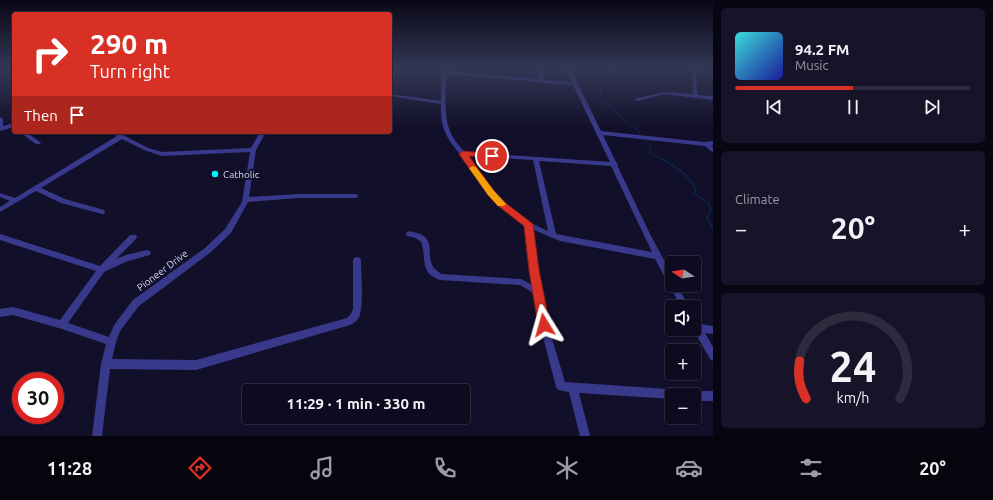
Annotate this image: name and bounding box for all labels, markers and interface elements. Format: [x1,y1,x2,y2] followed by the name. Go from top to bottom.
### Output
[24,28,76,80] icon: right
[90,28,168,59] text: 290 m
[795,41,849,58] text: 94.2 FM
[795,58,829,72] text: Music
[90,61,170,81] text: Turn right
[763,96,785,118] icon: previous
[842,96,864,118] icon: pause
[921,96,943,118] icon: next
[66,104,88,126] icon: arrive
[24,107,58,124] text: Then
[475,139,509,173] pin
[481,145,503,167] icon: arrive
[210,169,220,179] marker: Catholic
[223,169,260,180] place label: Catholic
[735,192,780,206] text: Climate
[831,211,875,245] text: 20°
[735,216,747,241] text: −
[959,216,971,241] text: +
[135,248,190,293] street label: Pioneer Drive
[665,256,701,292] north arrow
[665,256,701,424] map controls
[665,300,701,336] button: sound
[523,304,565,346] position arrow
[830,342,876,389] text: 24
[665,344,701,380] button: +
[12,372,64,424] speed limit sign: 30
[665,388,701,424] button: −
[837,389,869,405] text: km/h
[287,395,425,412] text: 11:29 · 1 min · 330 m
[186,454,214,482] icon: directions
[308,454,336,482] icon: music
[431,454,459,482] icon: phone
[553,454,581,482] icon: climate
[675,454,703,482] icon: car
[797,454,825,482] icon: filters
[47,458,92,478] text: 11:28
[919,458,946,478] text: 20°

